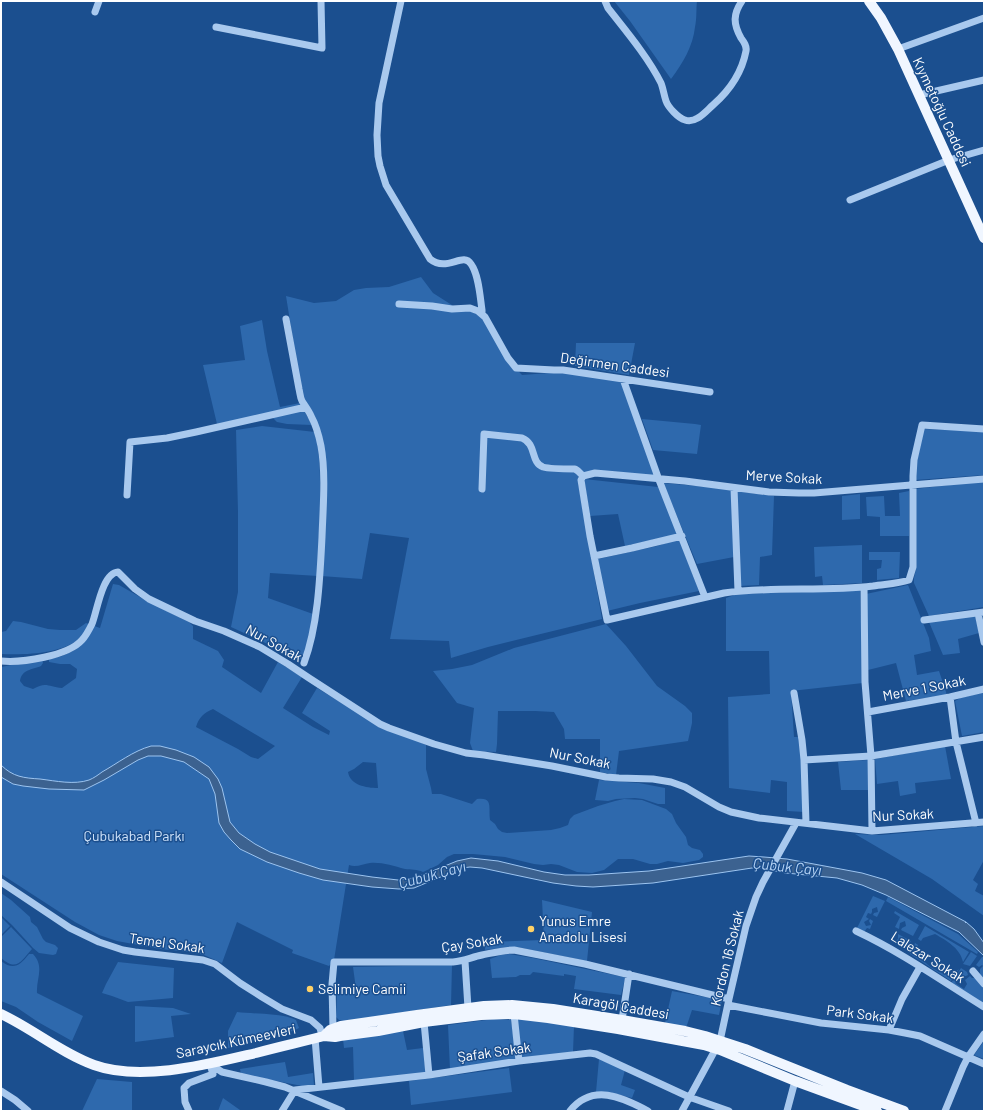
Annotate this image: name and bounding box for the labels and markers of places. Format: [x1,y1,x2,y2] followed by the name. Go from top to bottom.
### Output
[539,912,627,945] place label: Yunus Emre Anadolu Lisesi
[526,924,536,934] marker: Yunus Emre Anadolu Lisesi
[318,980,406,997] place label: Selimiye Camii
[305,984,315,994] marker: Selimiye Camii

